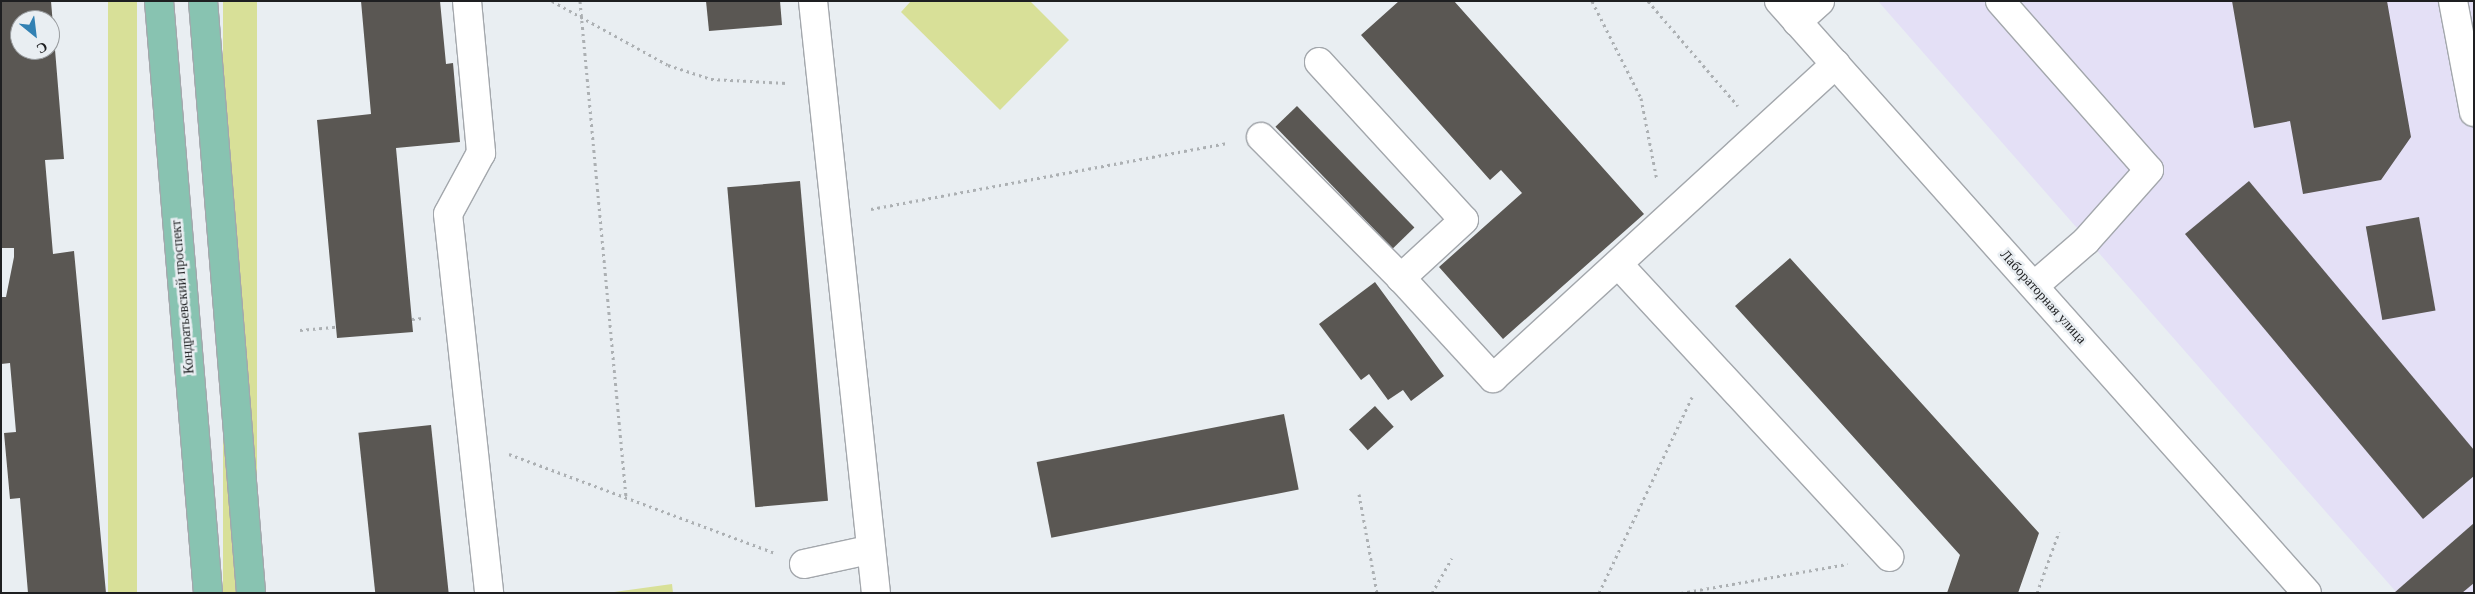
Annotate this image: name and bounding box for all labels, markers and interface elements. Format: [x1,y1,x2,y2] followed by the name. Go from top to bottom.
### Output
[10,10,60,60] north arrow
[34,39,50,57] text: С
[168,219,198,375] street label: Кондратьевский проспект
[1996,246,2090,348] street label: Лабораторная улица

